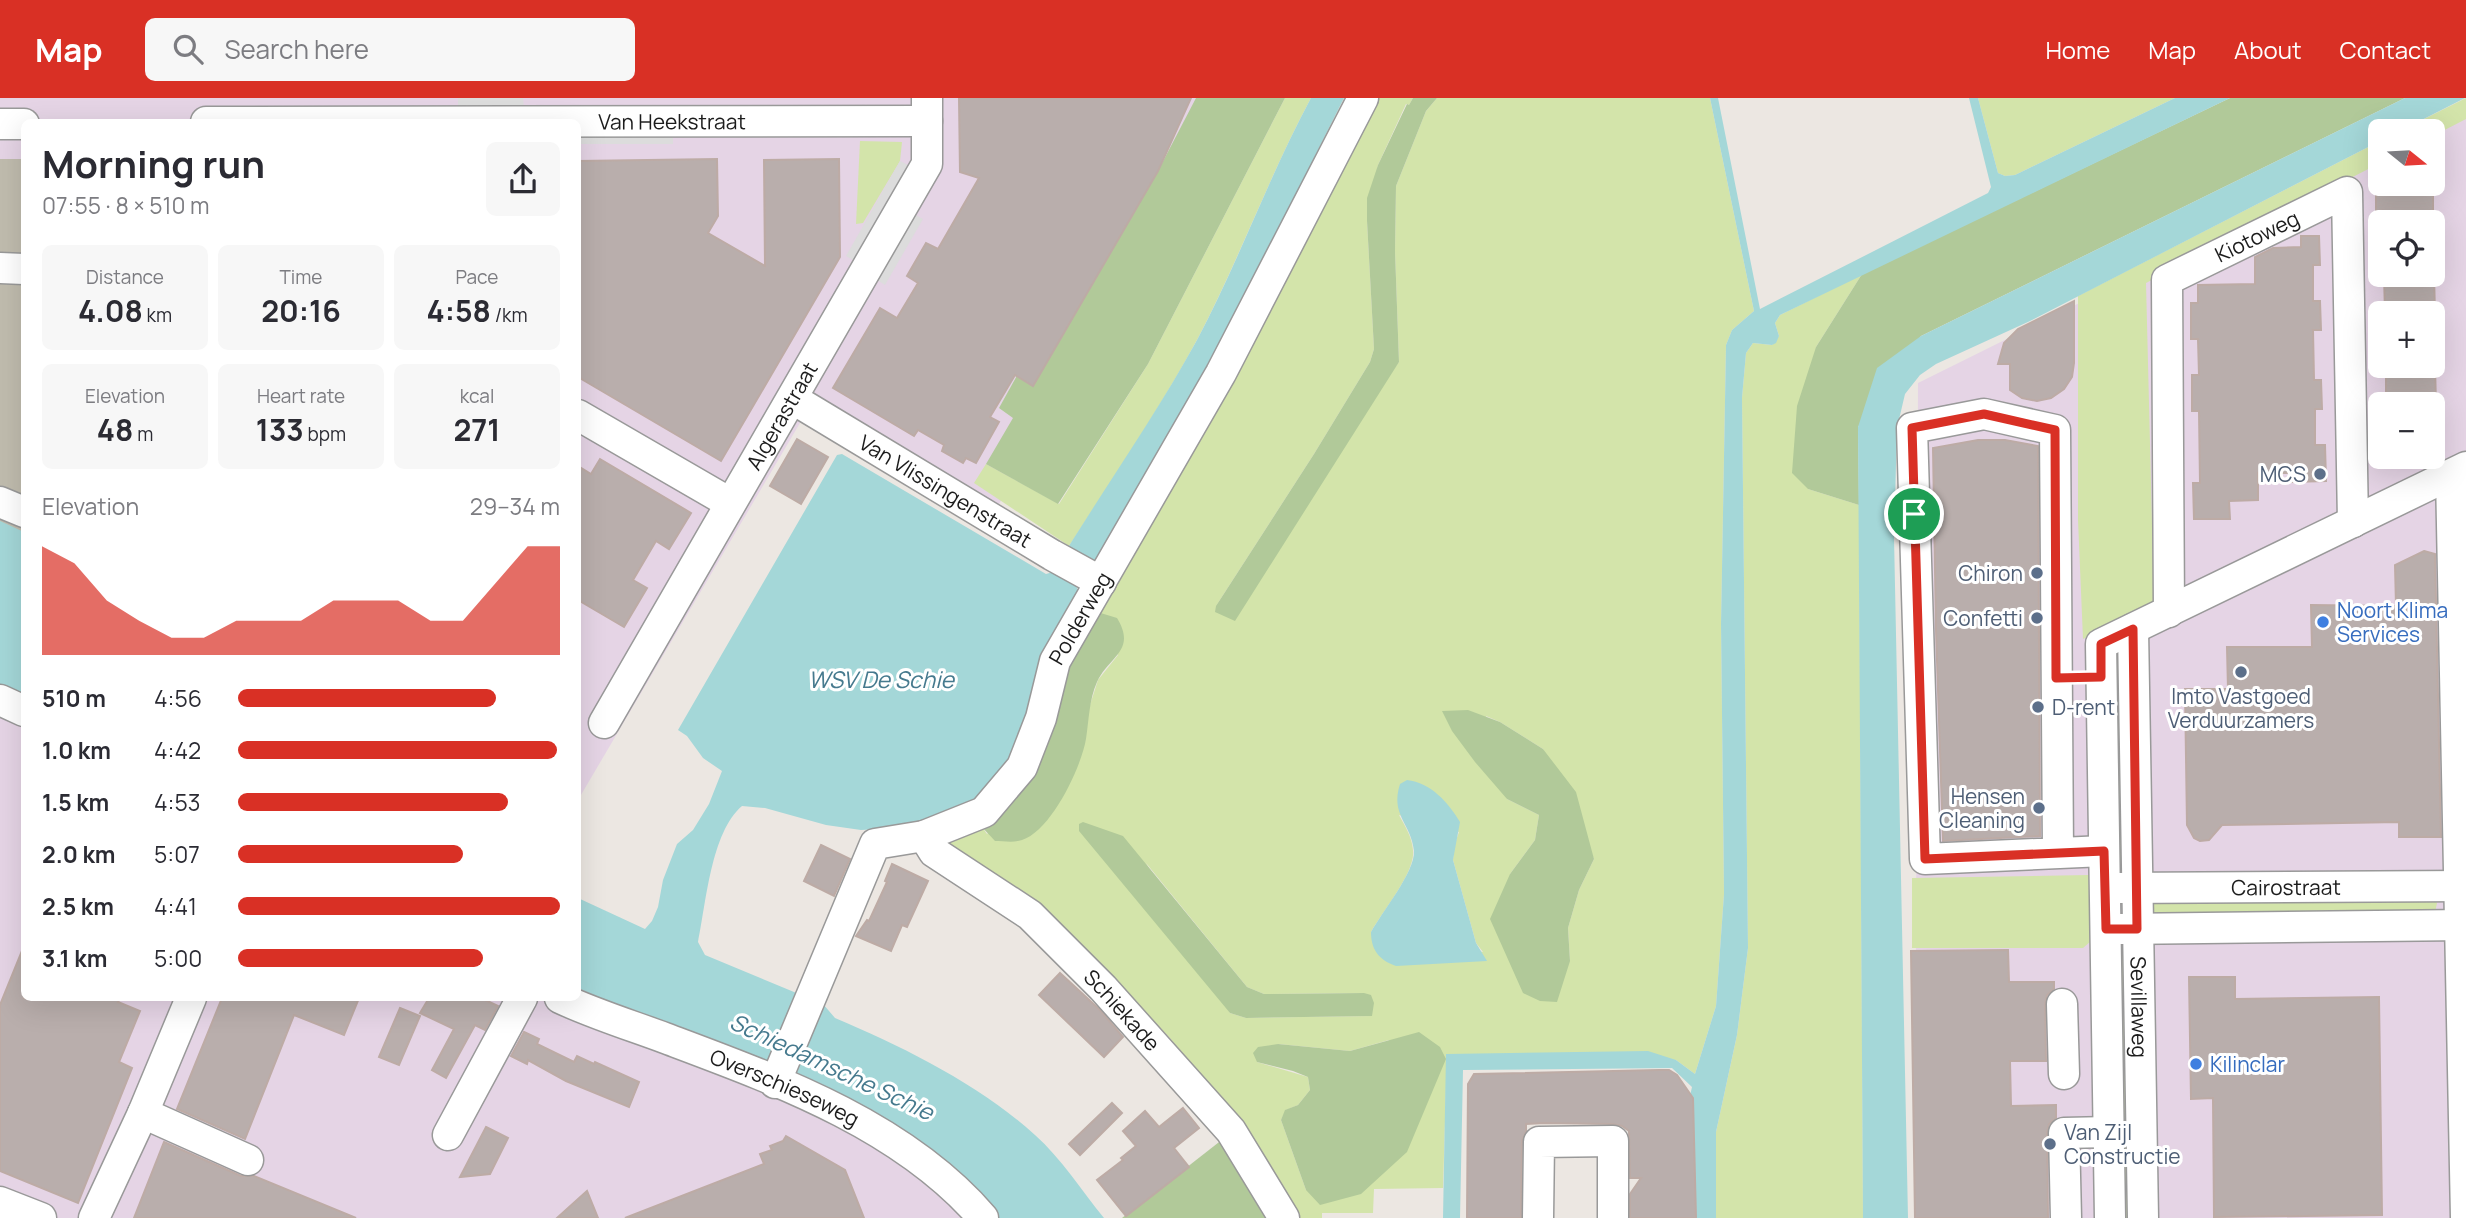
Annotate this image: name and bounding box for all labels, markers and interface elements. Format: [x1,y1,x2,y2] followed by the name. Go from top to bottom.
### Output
[145,18,635,81] search box
[35,27,103,72] text: Map
[169,30,207,68] icon: search
[225,31,369,67] text: Search here
[2045,33,2110,66] text: Home
[2148,33,2196,66] text: Map
[2234,33,2302,66] text: About
[2340,33,2431,66] text: Contact
[598,107,746,135] street label: Van Heekstraat
[2368,119,2445,196] north arrow
[2368,119,2445,469] map controls
[42,137,265,189] text: Morning run
[486,142,560,216] button: share
[42,189,210,221] text: 07:55 · 8 × 510 m
[2210,204,2304,268] street label: Kiotoweg
[2368,210,2445,287] button: locate
[86,264,164,290] text: Distance
[280,264,322,290] text: Time
[456,264,498,290] text: Pace
[78,290,143,331] text: 4.08
[261,290,341,331] text: 20:16
[426,290,491,331] text: 4:58
[2368,301,2445,378] button: +
[143,302,172,328] text: km
[491,302,528,328] text: /km
[739,357,824,475] street label: Algerastraat
[85,383,165,409] text: Elevation
[257,383,345,409] text: Heart rate
[460,383,494,409] text: kcal
[2368,392,2445,469] button: −
[97,409,133,450] text: 48
[256,409,304,450] text: 133
[453,409,501,450] text: 271
[133,421,153,447] text: m
[304,421,346,447] text: bpm
[854,428,1037,554] street label: Van Vlissingenstraat
[2260,460,2306,488] place label: MCS
[2312,466,2328,482] marker: MCS
[1884,484,1944,544] pin
[42,490,139,522] text: Elevation
[470,490,560,522] text: 29–34 m
[1895,495,1933,533] icon: arrive
[1958,559,2023,587] place label: Chiron
[2029,565,2045,581] marker: Chiron
[1042,567,1117,670] street label: Polderweg
[2337,596,2448,648] place label: Noort Klima Services
[1943,604,2023,632] place label: Confetti
[2029,610,2045,626] marker: Confetti
[2315,614,2331,630] marker: Noort Klima Services
[808,663,956,695] water label: WSV De Schie
[2233,664,2249,680] marker: Imto Vastgoed Verduurzamers
[42,682,106,714] text: 510 m
[154,682,202,714] text: 4:56
[2168,682,2314,734] place label: Imto Vastgoed Verduurzamers
[2052,693,2115,721] place label: D-rent
[2030,699,2046,715] marker: D-rent
[42,734,111,766] text: 1.0 km
[154,734,201,766] text: 4:42
[1939,782,2025,834] place label: Hensen Cleaning
[42,786,109,818] text: 1.5 km
[154,786,200,818] text: 4:53
[2031,800,2047,816] marker: Hensen Cleaning
[42,838,115,870] text: 2.0 km
[154,838,200,870] text: 5:07
[2231,873,2341,901] street label: Cairostraat
[42,890,114,922] text: 2.5 km
[154,890,197,922] text: 4:41
[42,942,107,974] text: 3.1 km
[154,942,202,974] text: 5:00
[2125,956,2154,1058] street label: Sevillaweg
[1078,963,1167,1057] street label: Schiekade
[725,1005,940,1128] water label: Schiedamsche Schie
[706,1042,865,1133] street label: Overschieseweg
[2210,1050,2285,1078] place label: Kilinclar
[2188,1056,2204,1072] marker: Kilinclar
[2064,1118,2181,1170] place label: Van Zijl Constructie
[2042,1136,2058,1152] marker: Van Zijl Constructie

